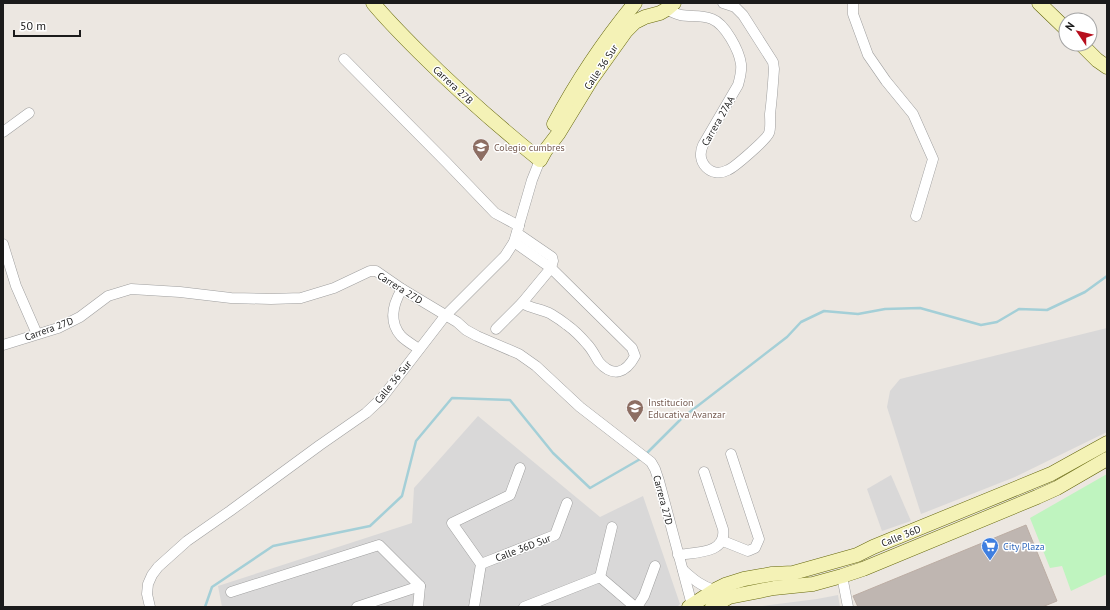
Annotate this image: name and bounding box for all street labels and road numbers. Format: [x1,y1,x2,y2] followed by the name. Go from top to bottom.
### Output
[581,41,621,92] street label: Calle 36 Sur
[430,63,476,107] street label: Carrera 27B
[699,94,738,148] street label: Carrera 27AA
[375,269,425,307] street label: Carrera 27D
[23,314,75,344] street label: Carrera 27D
[372,357,415,406] street label: Calle 36 Sur
[650,474,676,526] street label: Carrera 27D
[879,522,923,550] street label: Calle 36D
[493,531,553,565] street label: Calle 36D Sur

